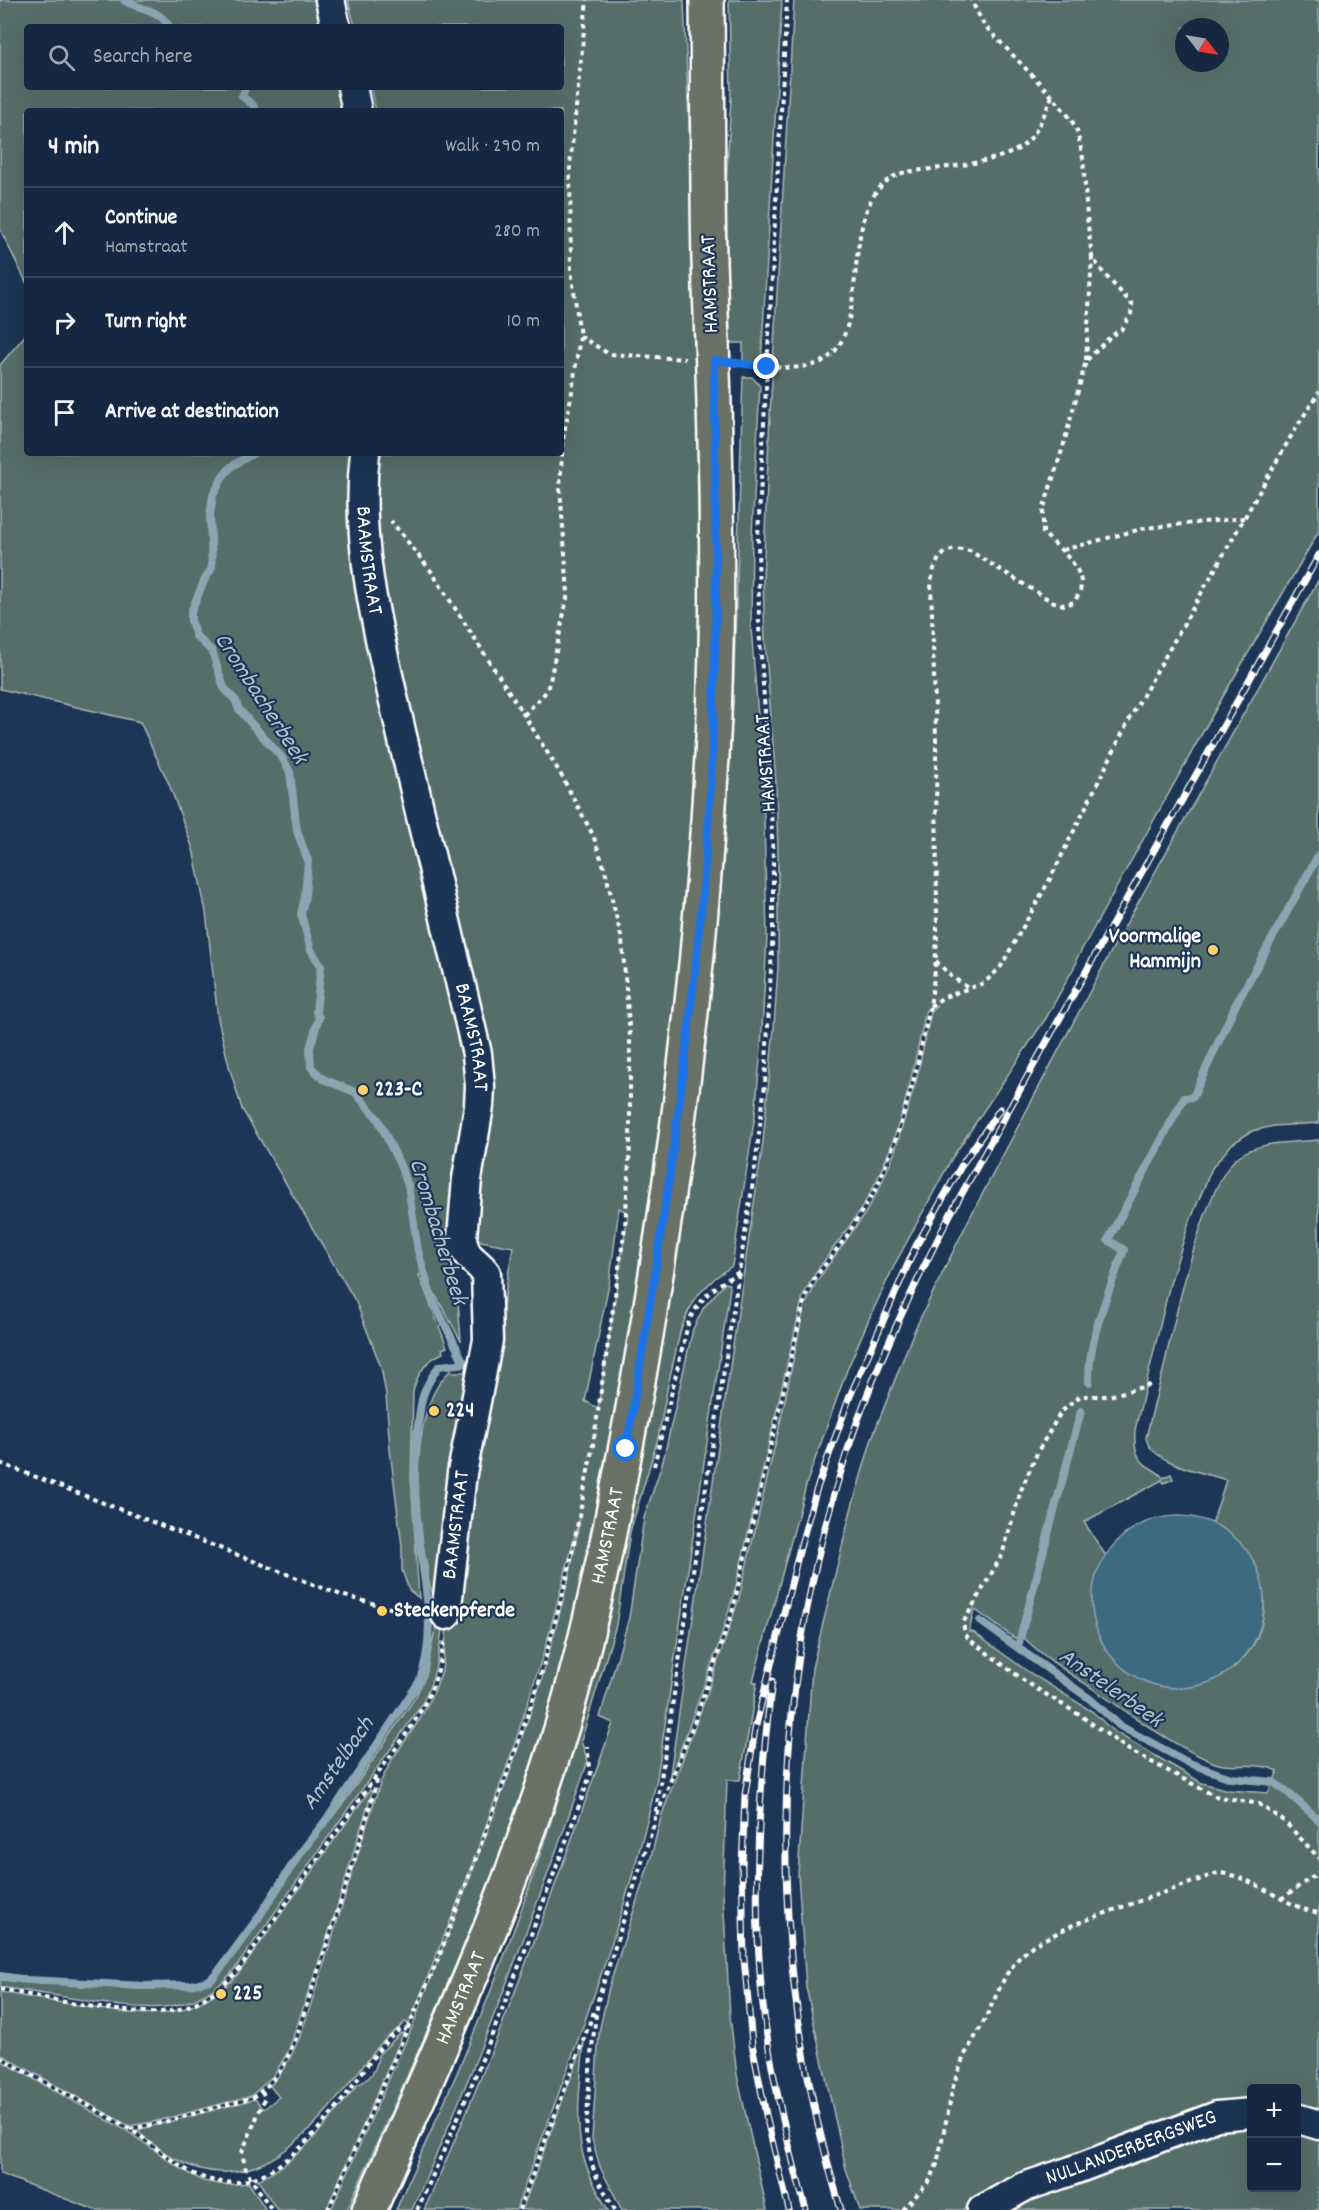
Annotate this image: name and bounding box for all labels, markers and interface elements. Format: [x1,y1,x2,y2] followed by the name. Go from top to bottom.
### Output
[1175,18,1229,72] north arrow
[24,24,564,90] search box
[45,41,78,74] icon: search
[93,42,192,73] text: Search here
[48,129,99,166] text: 4 min
[445,133,540,161] text: Walk · 290 m
[105,203,177,234] text: Continue
[48,216,81,249] icon: ahead
[494,218,540,246] text: 280 m
[105,234,188,262] text: Hamstraat
[694,234,728,334] street label: HAMSTRAAT
[48,306,81,339] icon: right
[105,307,187,338] text: Turn right
[506,308,540,336] text: 10 m
[753,353,779,379] route end
[48,396,81,429] icon: arrive
[105,397,279,428] text: Arrive at destination
[347,506,390,618] street label: BAAMSTRAAT
[205,626,317,773] water label: Crombacherbeek
[748,713,786,813] street label: HAMSTRAAT
[1109,922,1201,978] place label: Voormalige Hammijn
[1206,943,1220,957] marker: Voormalige Hammijn
[445,980,496,1092] street label: BAAMSTRAAT
[375,1075,423,1106] place label: 223-C
[356,1083,370,1097] marker: 223-C
[399,1155,476,1311] water label: Crombacherbeek
[446,1396,474,1427] place label: 224
[427,1404,441,1418] marker: 224
[612,1435,638,1461] route start
[435,1469,479,1581] street label: BAAMSTRAAT
[583,1485,633,1587] street label: HAMSTRAAT
[394,1596,515,1627] place label: Steckenpferde
[375,1604,389,1618] marker: Steckenpferde
[1051,1641,1171,1739] water label: Anstelerbeek
[294,1710,384,1818] water label: Amstelbach
[428,1947,495,2050] street label: HAMSTRAAT
[233,1979,262,2010] place label: 225
[214,1987,228,2001] marker: 225
[1247,2084,1301,2192] map controls
[1247,2084,1301,2138] button: +
[1042,2102,1221,2194] street label: NULLANDERBERGSWEG
[1247,2138,1301,2192] button: −

